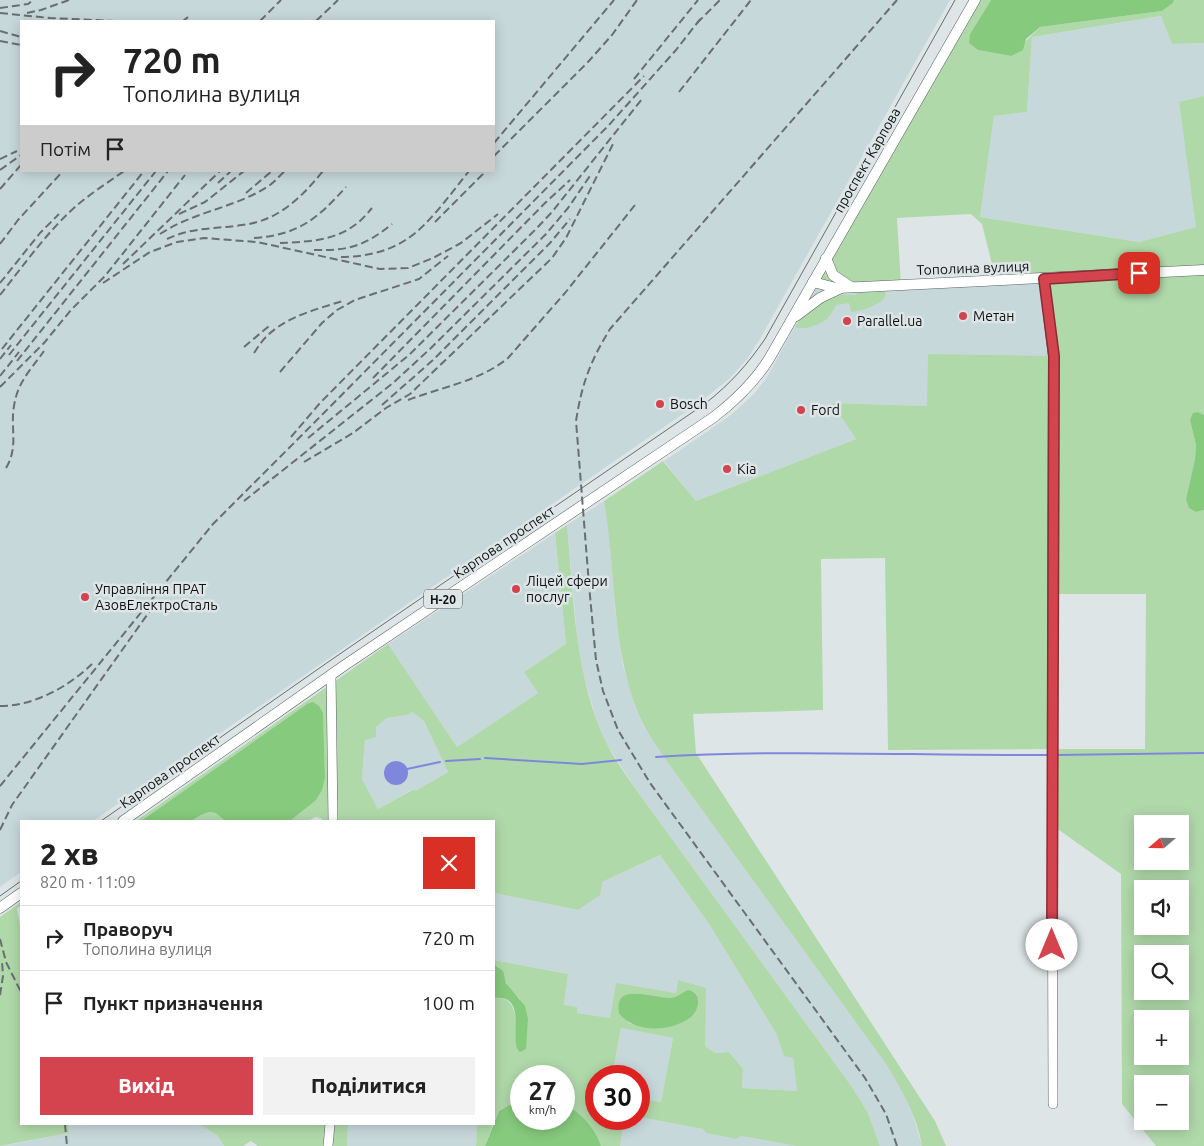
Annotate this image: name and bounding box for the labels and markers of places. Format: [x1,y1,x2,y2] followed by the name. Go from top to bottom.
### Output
[1118,252,1160,294] pin
[973,308,1014,324] place label: Метан
[957,310,969,322] marker: Метан
[857,313,922,329] place label: Parallel.ua
[841,315,853,327] marker: Parallel.ua
[670,396,708,412] place label: Bosch
[654,398,666,410] marker: Bosch
[811,402,840,418] place label: Ford
[795,404,807,416] marker: Ford
[737,461,756,477] place label: Kia
[721,463,733,475] marker: Kia
[526,573,608,605] place label: Ліцей сфери послуг
[95,581,218,613] place label: Управління ПРАТ АзовЕлектроСталь
[510,583,522,595] marker: Ліцей сфери послуг
[79,591,91,603] marker: Управління ПРАТ АзовЕлектроСталь

